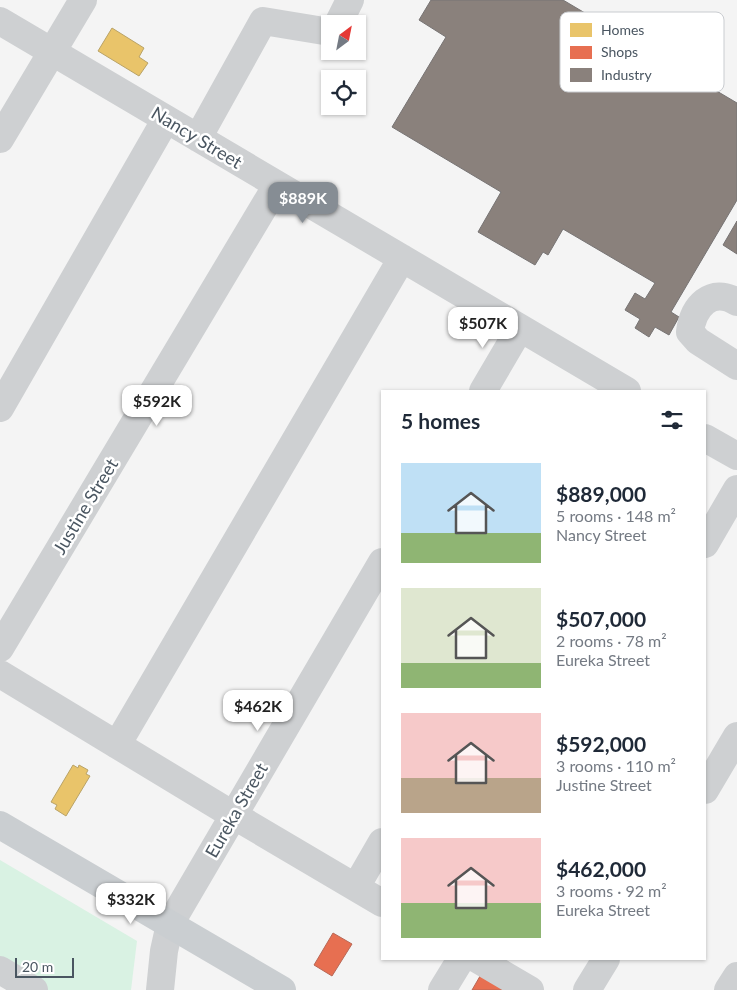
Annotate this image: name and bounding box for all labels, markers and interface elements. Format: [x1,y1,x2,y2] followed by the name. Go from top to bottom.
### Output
[560,12,724,92] legend
[321,15,366,60] north arrow
[321,15,366,115] map controls
[601,21,644,38] text: Homes
[601,43,638,60] text: Shops
[601,66,652,83] text: Industry
[321,70,366,115] button: locate
[148,101,247,173] street label: Nancy Street
[268,182,338,224] pin: $889K
[279,188,327,207] text: $889K
[448,306,518,349] pin: $507K
[459,313,507,332] text: $507K
[122,384,192,427] pin: $592K
[133,391,181,410] text: $592K
[658,406,686,434] icon: filters
[401,408,480,433] text: 5 homes
[48,454,122,558] street label: Justine Street
[556,481,646,506] text: $889,000
[441,483,501,543] icon: home
[556,506,676,525] text: 5 rooms · 148 m²
[556,525,647,544] text: Nancy Street
[556,606,646,631] text: $507,000
[441,608,501,668] icon: home
[556,631,667,650] text: 2 rooms · 78 m²
[556,650,650,669] text: Eureka Street
[223,690,293,732] pin: $462K
[234,696,282,715] text: $462K
[556,731,646,756] text: $592,000
[441,733,501,793] icon: home
[556,756,676,775] text: 3 rooms · 110 m²
[200,758,272,861] street label: Eureka Street
[556,775,652,794] text: Justine Street
[556,856,646,881] text: $462,000
[441,858,501,918] icon: home
[556,881,667,900] text: 3 rooms · 92 m²
[96,882,166,925] pin: $332K
[107,889,155,908] text: $332K
[556,900,650,919] text: Eureka Street
[15,955,74,978] scale bar
[22,958,53,975] text: 20 m

